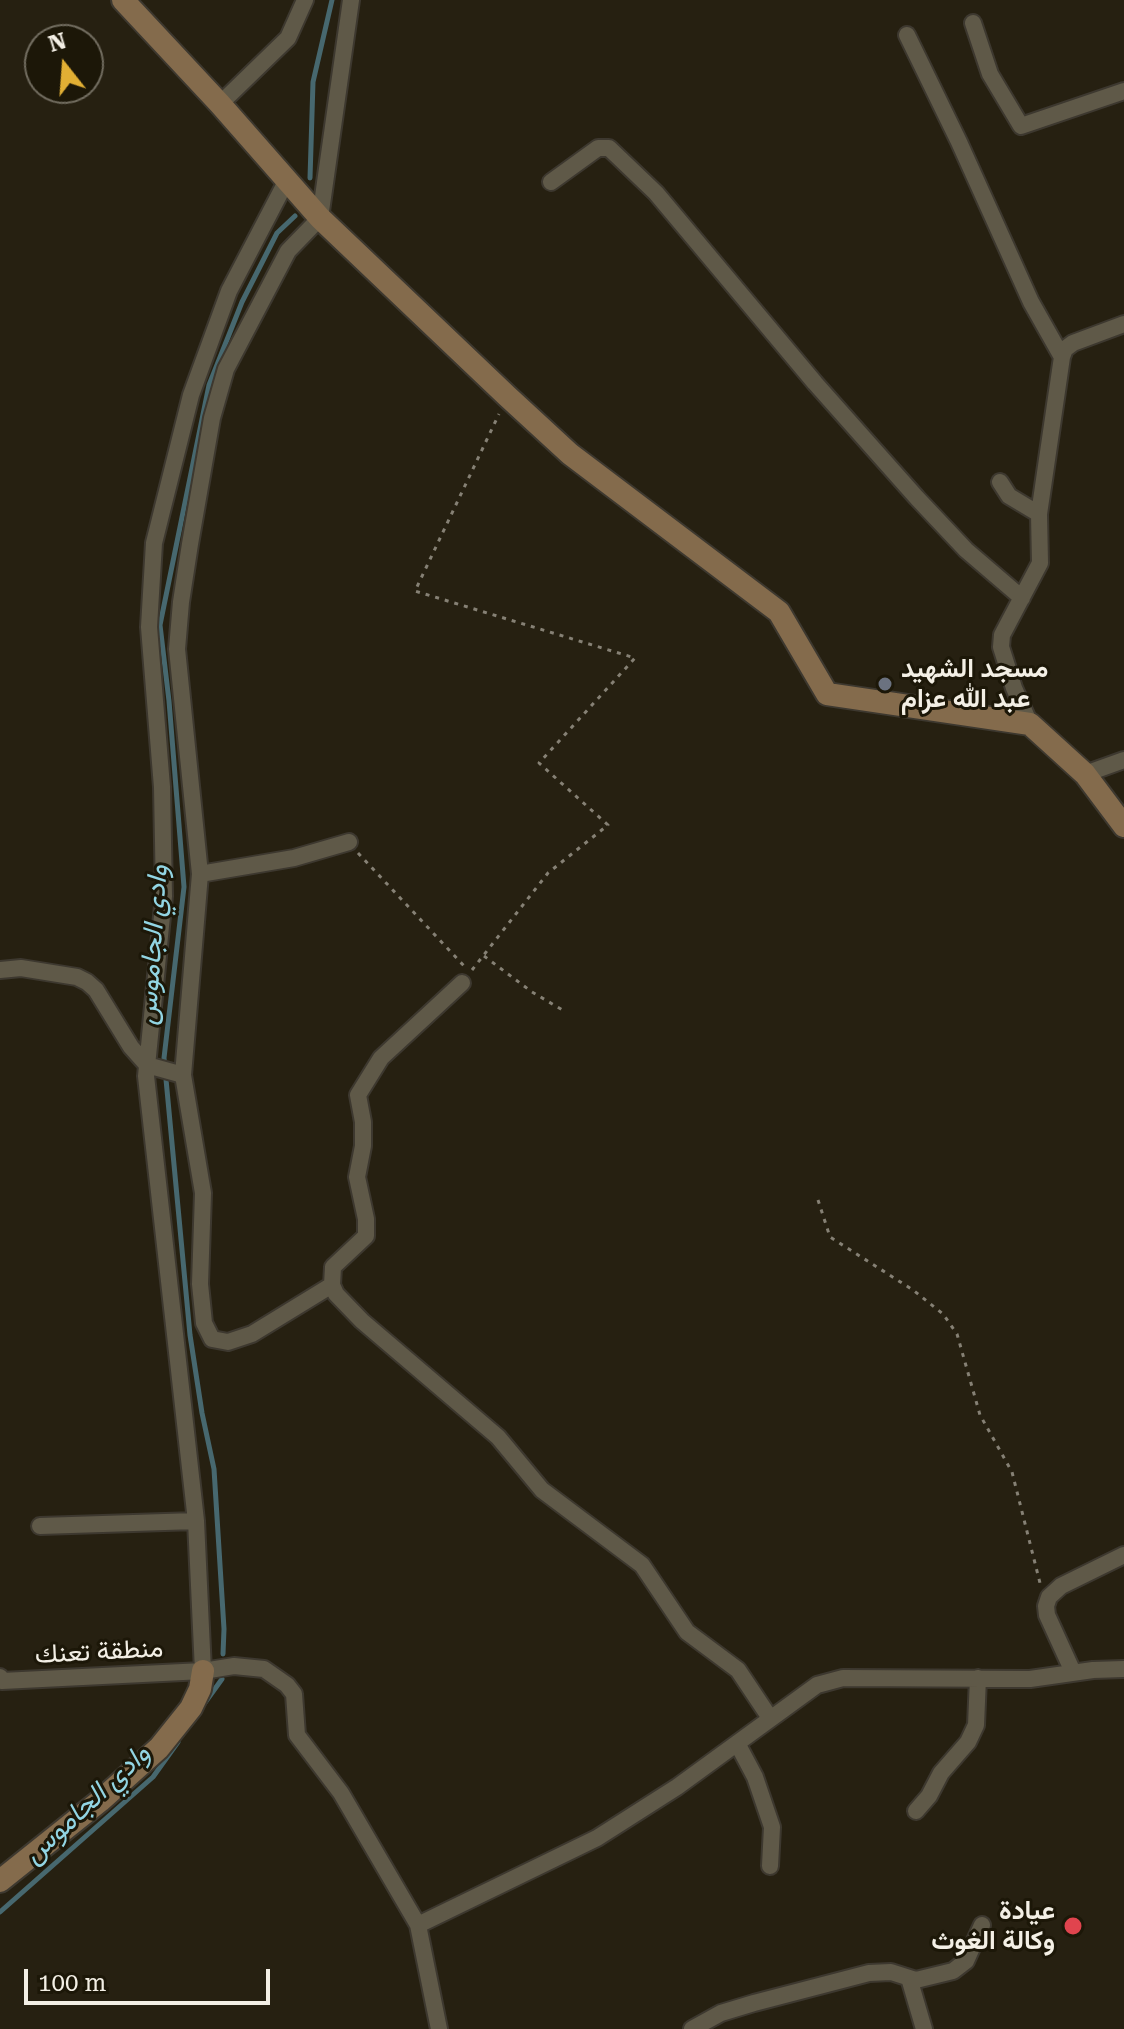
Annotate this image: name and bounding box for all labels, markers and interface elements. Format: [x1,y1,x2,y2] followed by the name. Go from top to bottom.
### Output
[24,24,104,104] north arrow
[46,28,69,57] text: N
[901,653,1048,714] place label: مسجد الشهيد عبد الله عزام
[876,675,894,693] marker: مسجد الشهيد عبد الله عزام
[131,864,175,1026] water label: وادي الجاموس
[34,1633,164,1671] street label: منطقة تعنك
[17,1737,157,1871] water label: وادي الجاموس
[931,1895,1055,1956] place label: عيادة وكالة الغوث
[1062,1915,1084,1937] marker: عيادة وكالة الغوث
[28,1953,274,2003] scale bar
[38,1969,106,1997] text: 100 m

